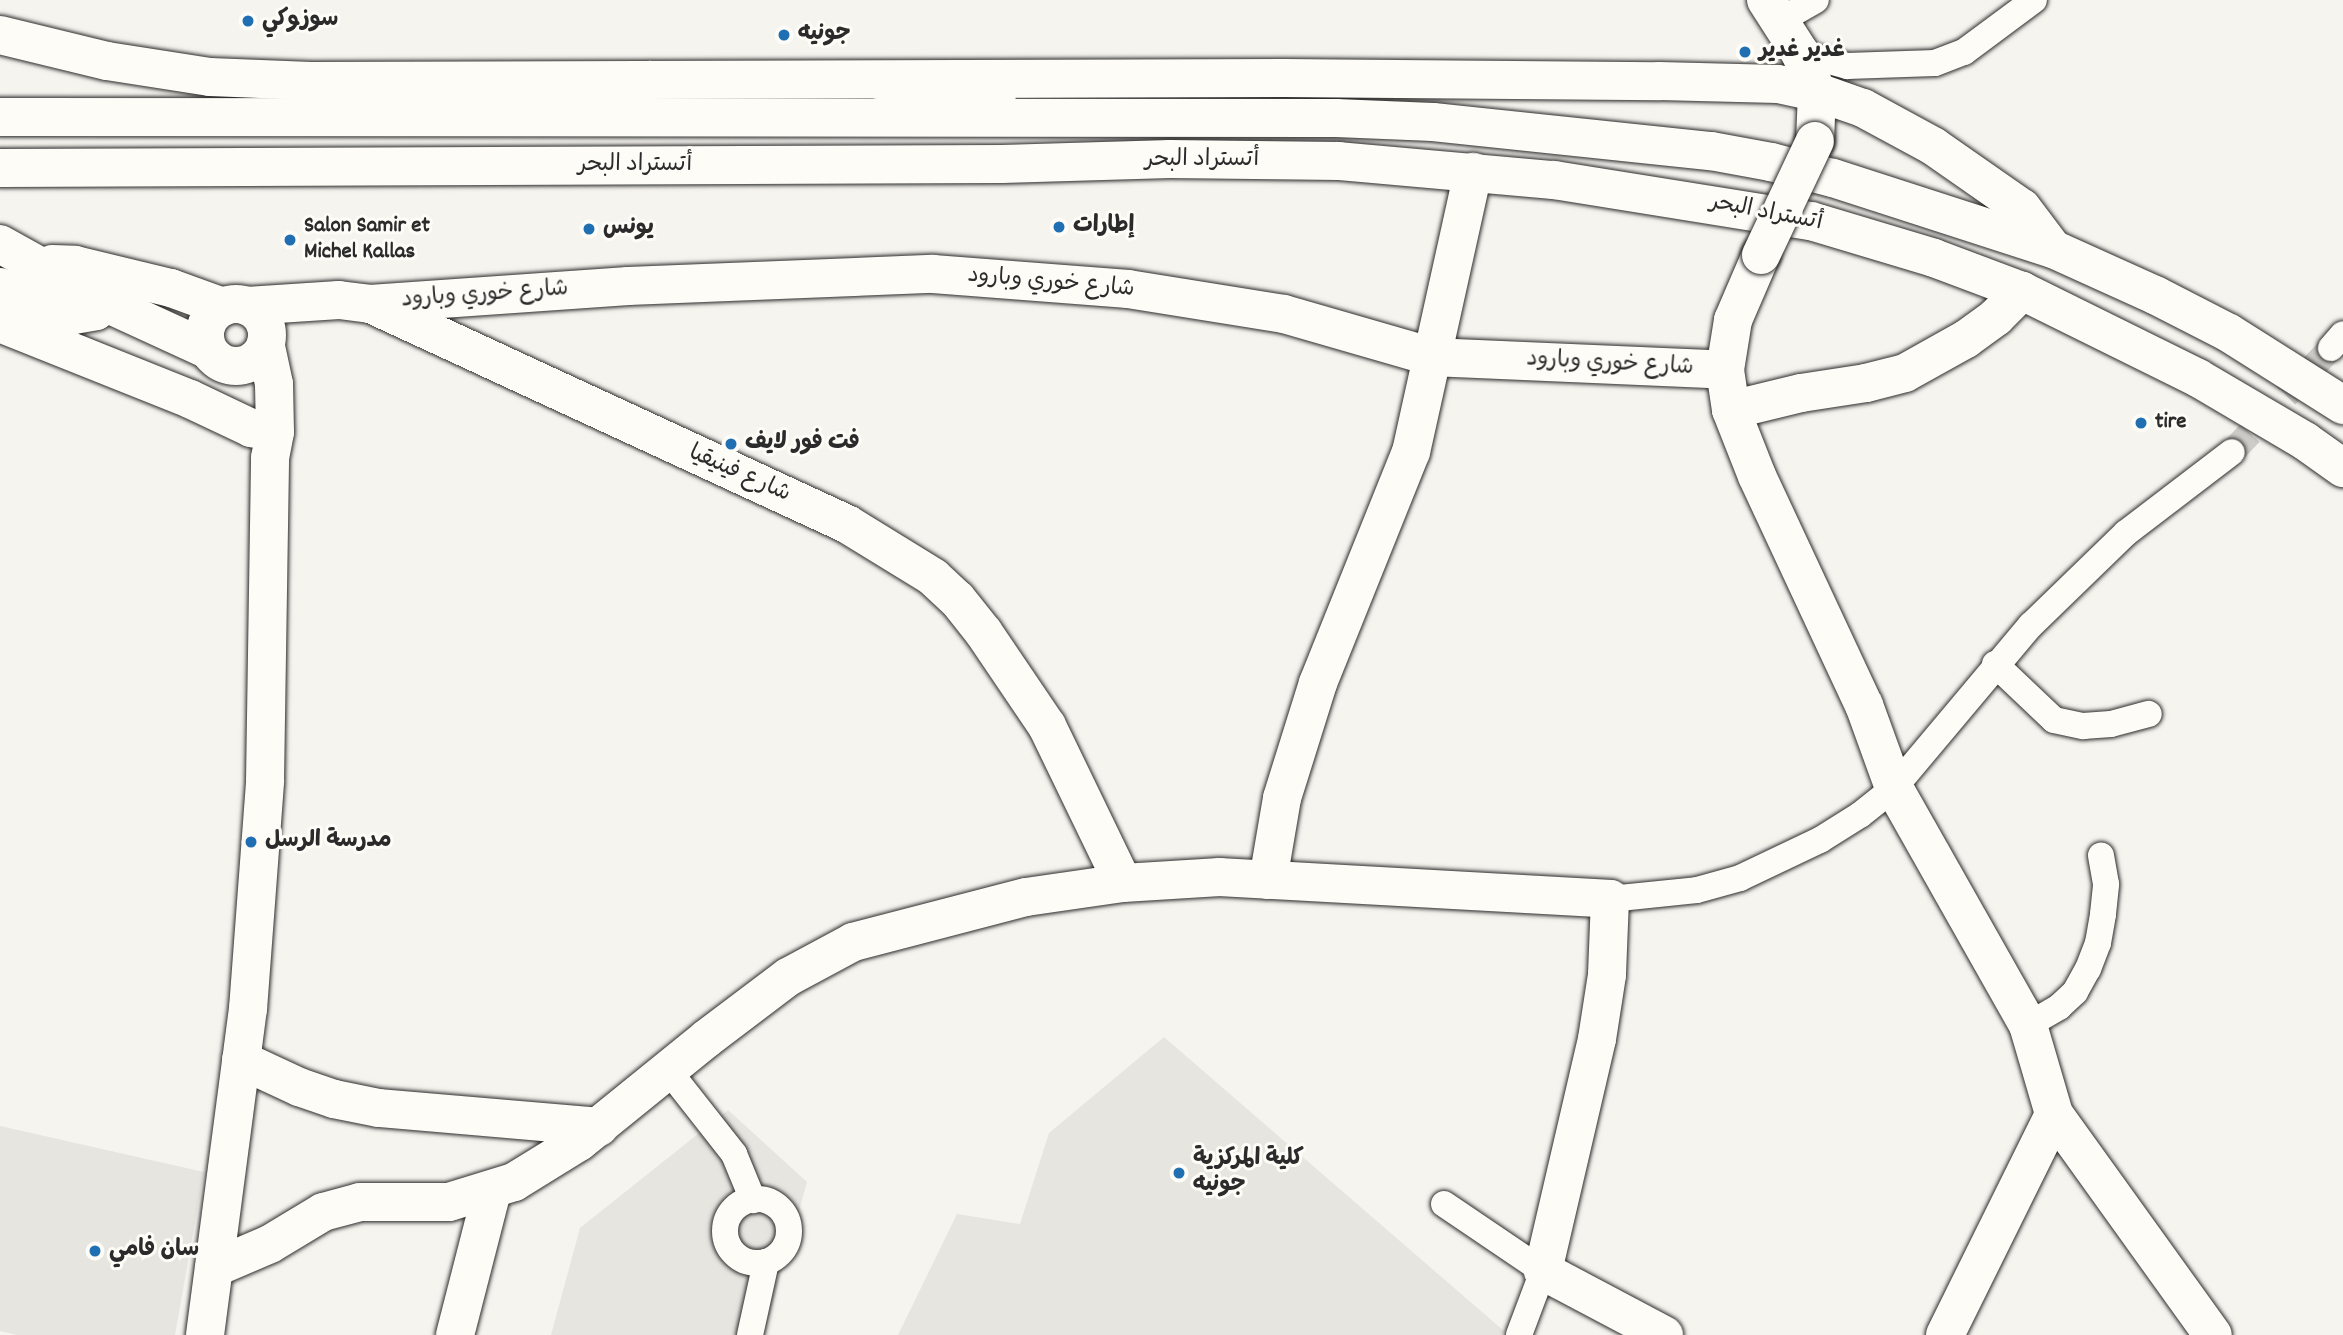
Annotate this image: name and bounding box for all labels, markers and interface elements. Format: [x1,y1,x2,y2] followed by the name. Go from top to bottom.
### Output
[262,7,338,35] place label: سوزوكي
[240,13,256,29] marker: سوزوكي
[798,21,851,49] place label: جونيه
[776,27,792,43] marker: جونيه
[1759,38,1845,66] place label: غدير غدير
[1737,44,1753,60] marker: غدير غدير
[1145,147,1259,175] street label: أتستراد البحر
[578,152,692,180] street label: أتستراد البحر
[1707,190,1825,238] street label: أتستراد البحر
[304,213,430,267] place label: Salon Samir et Michel Kallas
[1073,213,1134,241] place label: إطارات
[603,215,654,243] place label: يونس
[1051,219,1067,235] marker: إطارات
[581,221,597,237] marker: يونس
[282,232,298,248] marker: Salon Samir et Michel Kallas
[966,263,1136,305] street label: شارع خوري وبارود
[401,276,569,316] street label: شارع خوري وبارود
[1526,347,1694,383] street label: شارع خوري وبارود
[2155,409,2186,437] place label: tire
[2133,415,2149,431] marker: tire
[745,430,860,458] place label: فت فور لايف
[723,436,739,452] marker: فت فور لايف
[684,440,794,510] street label: شارع فينيقيا
[265,828,392,856] place label: مدرسة الرسل
[243,834,259,850] marker: مدرسة الرسل
[1193,1146,1304,1200] place label: كلية المركزية جونيه
[1171,1165,1187,1181] marker: كلية المركزية جونيه
[109,1237,199,1265] place label: سان فامي
[87,1243,103,1259] marker: سان فامي

